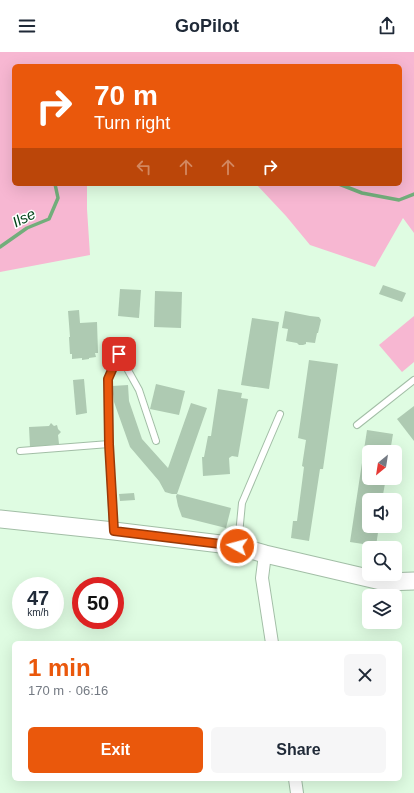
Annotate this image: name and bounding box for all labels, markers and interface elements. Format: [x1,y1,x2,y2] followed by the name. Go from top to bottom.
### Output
[16,15,38,37] icon: menu
[376,15,398,37] icon: share
[175,16,239,36] text: GoPilot
[28,80,80,132] icon: right
[94,80,158,111] text: 70 m
[94,113,170,133] text: Turn right
[133,156,155,178] icon: left
[175,156,197,178] icon: ahead
[217,156,239,178] icon: ahead
[259,156,281,178] icon: right
[10,205,38,230] water label: Ilse
[102,337,136,371] pin
[108,343,130,365] icon: arrive
[362,445,402,485] north arrow
[362,445,402,629] map controls
[362,493,402,533] button: sound
[216,525,258,567] position arrow
[362,541,402,581] button: search
[72,577,124,629] speed limit sign: 50
[27,587,49,609] text: 47
[362,589,402,629] button: layers
[27,607,49,618] text: km/h
[28,654,91,681] text: 1 min
[344,654,386,696] button: close
[28,683,108,698] text: 170 m · 06:16
[28,727,203,773] button: Exit
[211,727,386,773] button: Share

